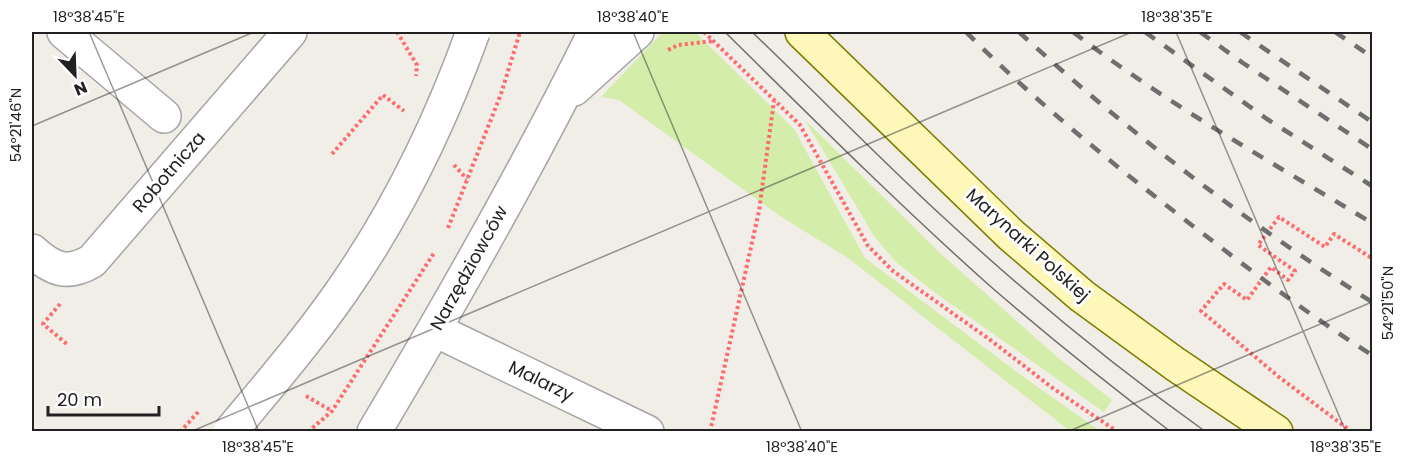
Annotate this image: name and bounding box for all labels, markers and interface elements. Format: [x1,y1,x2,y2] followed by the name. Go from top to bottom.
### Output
[53,6,125,27] text: 18°38'45"E
[597,6,669,27] text: 18°38'40"E
[1141,6,1213,27] text: 18°38'35"E
[45,45,105,105] north arrow
[71,75,91,101] text: N
[5,88,26,162] text: 54°21'46"N
[126,126,211,218] street label: Robotnicza
[961,182,1096,307] street label: Marynarki Polskiej
[424,201,513,335] street label: Narzędziowców
[1377,266,1398,340] text: 54°21'50"N
[505,354,578,407] street label: Malarzy
[48,379,159,417] scale bar
[57,387,102,412] text: 20 m
[222,436,294,457] text: 18°38'45"E
[766,436,838,457] text: 18°38'40"E
[1310,436,1382,457] text: 18°38'35"E

